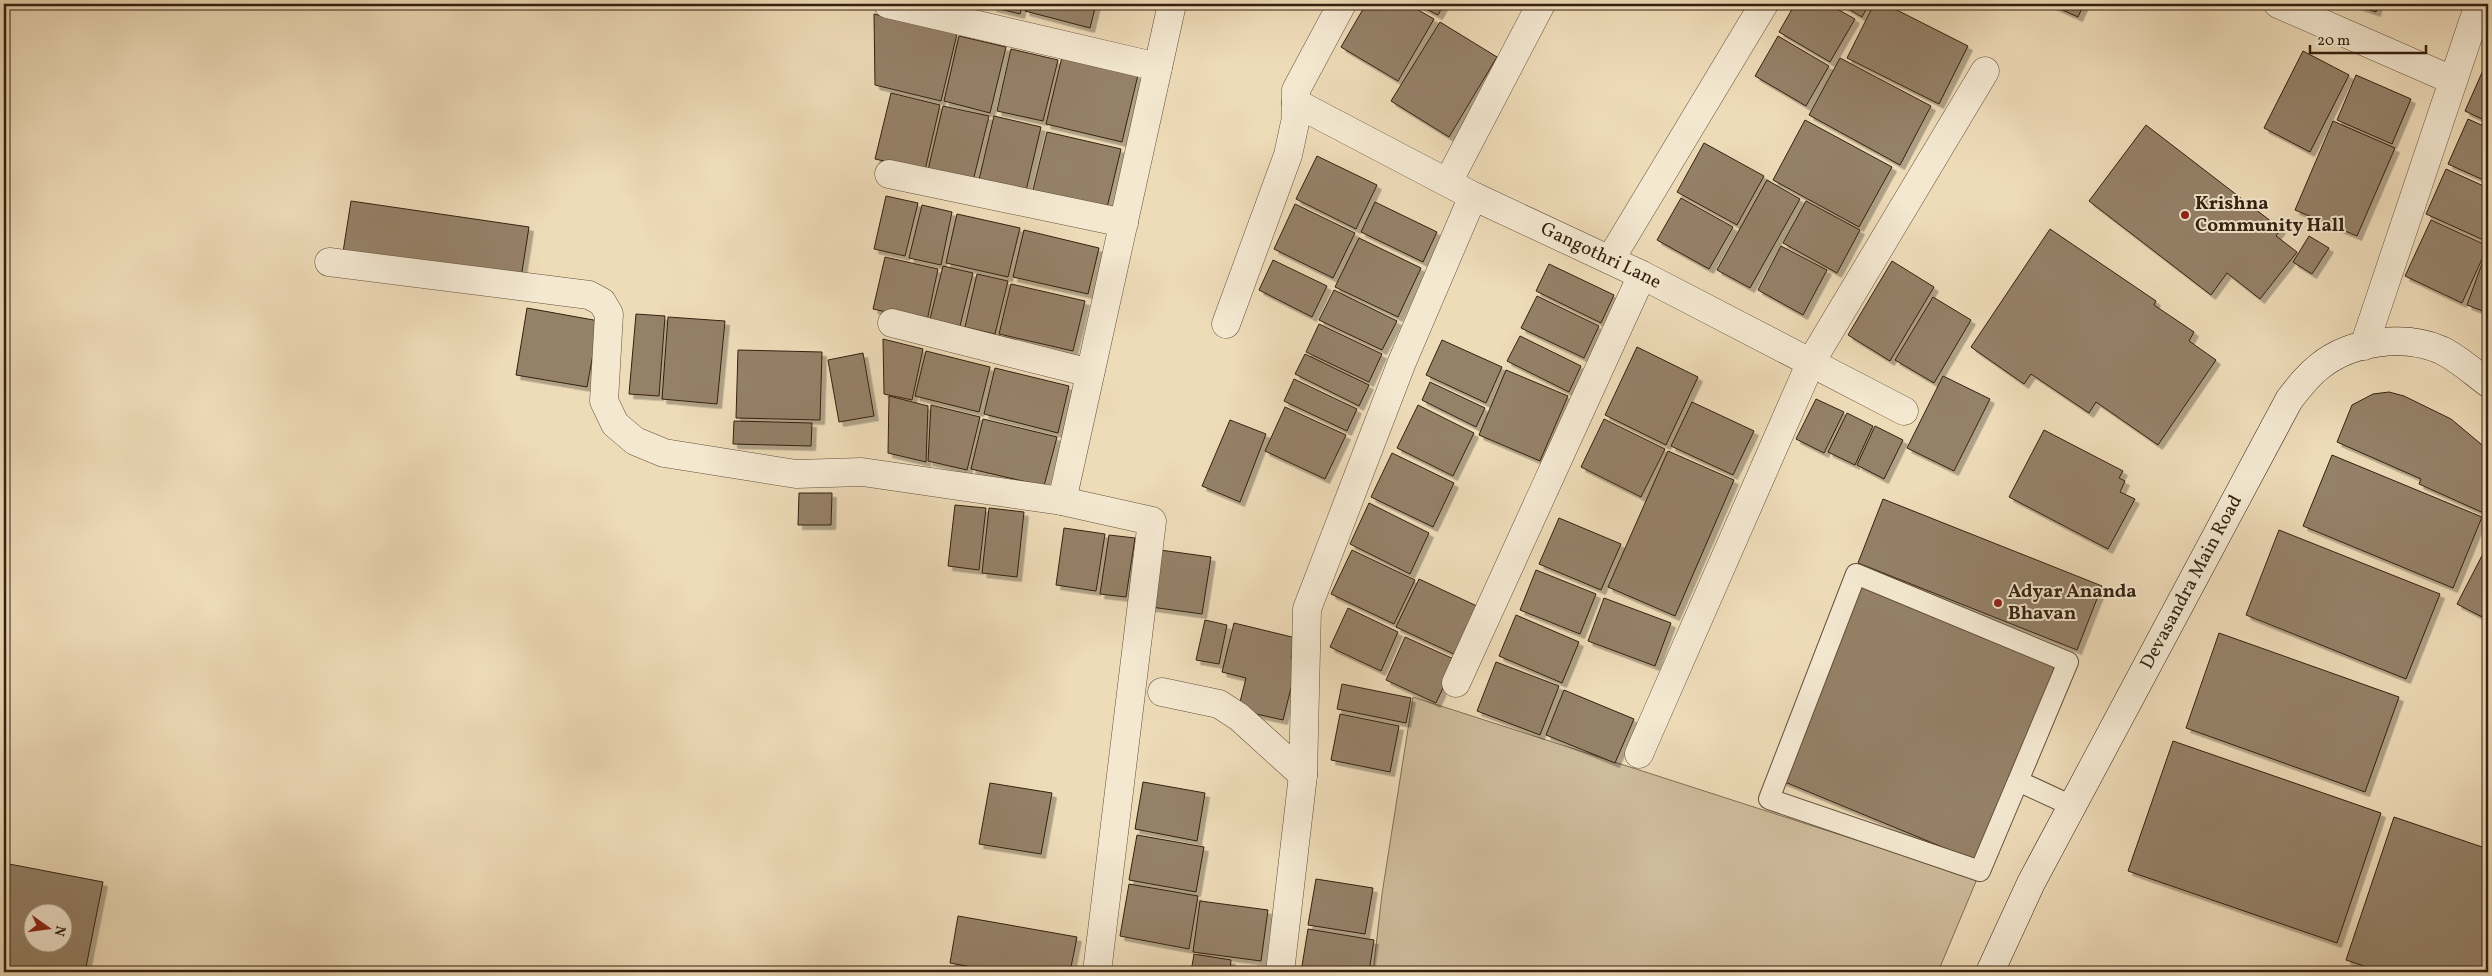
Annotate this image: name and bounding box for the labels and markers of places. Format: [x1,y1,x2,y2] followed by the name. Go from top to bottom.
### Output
[2195,191,2345,239] place label: Krishna Community Hall
[2179,209,2191,221] marker: Krishna Community Hall
[2008,579,2137,627] place label: Adyar Ananda Bhavan
[1992,597,2004,609] marker: Adyar Ananda Bhavan

